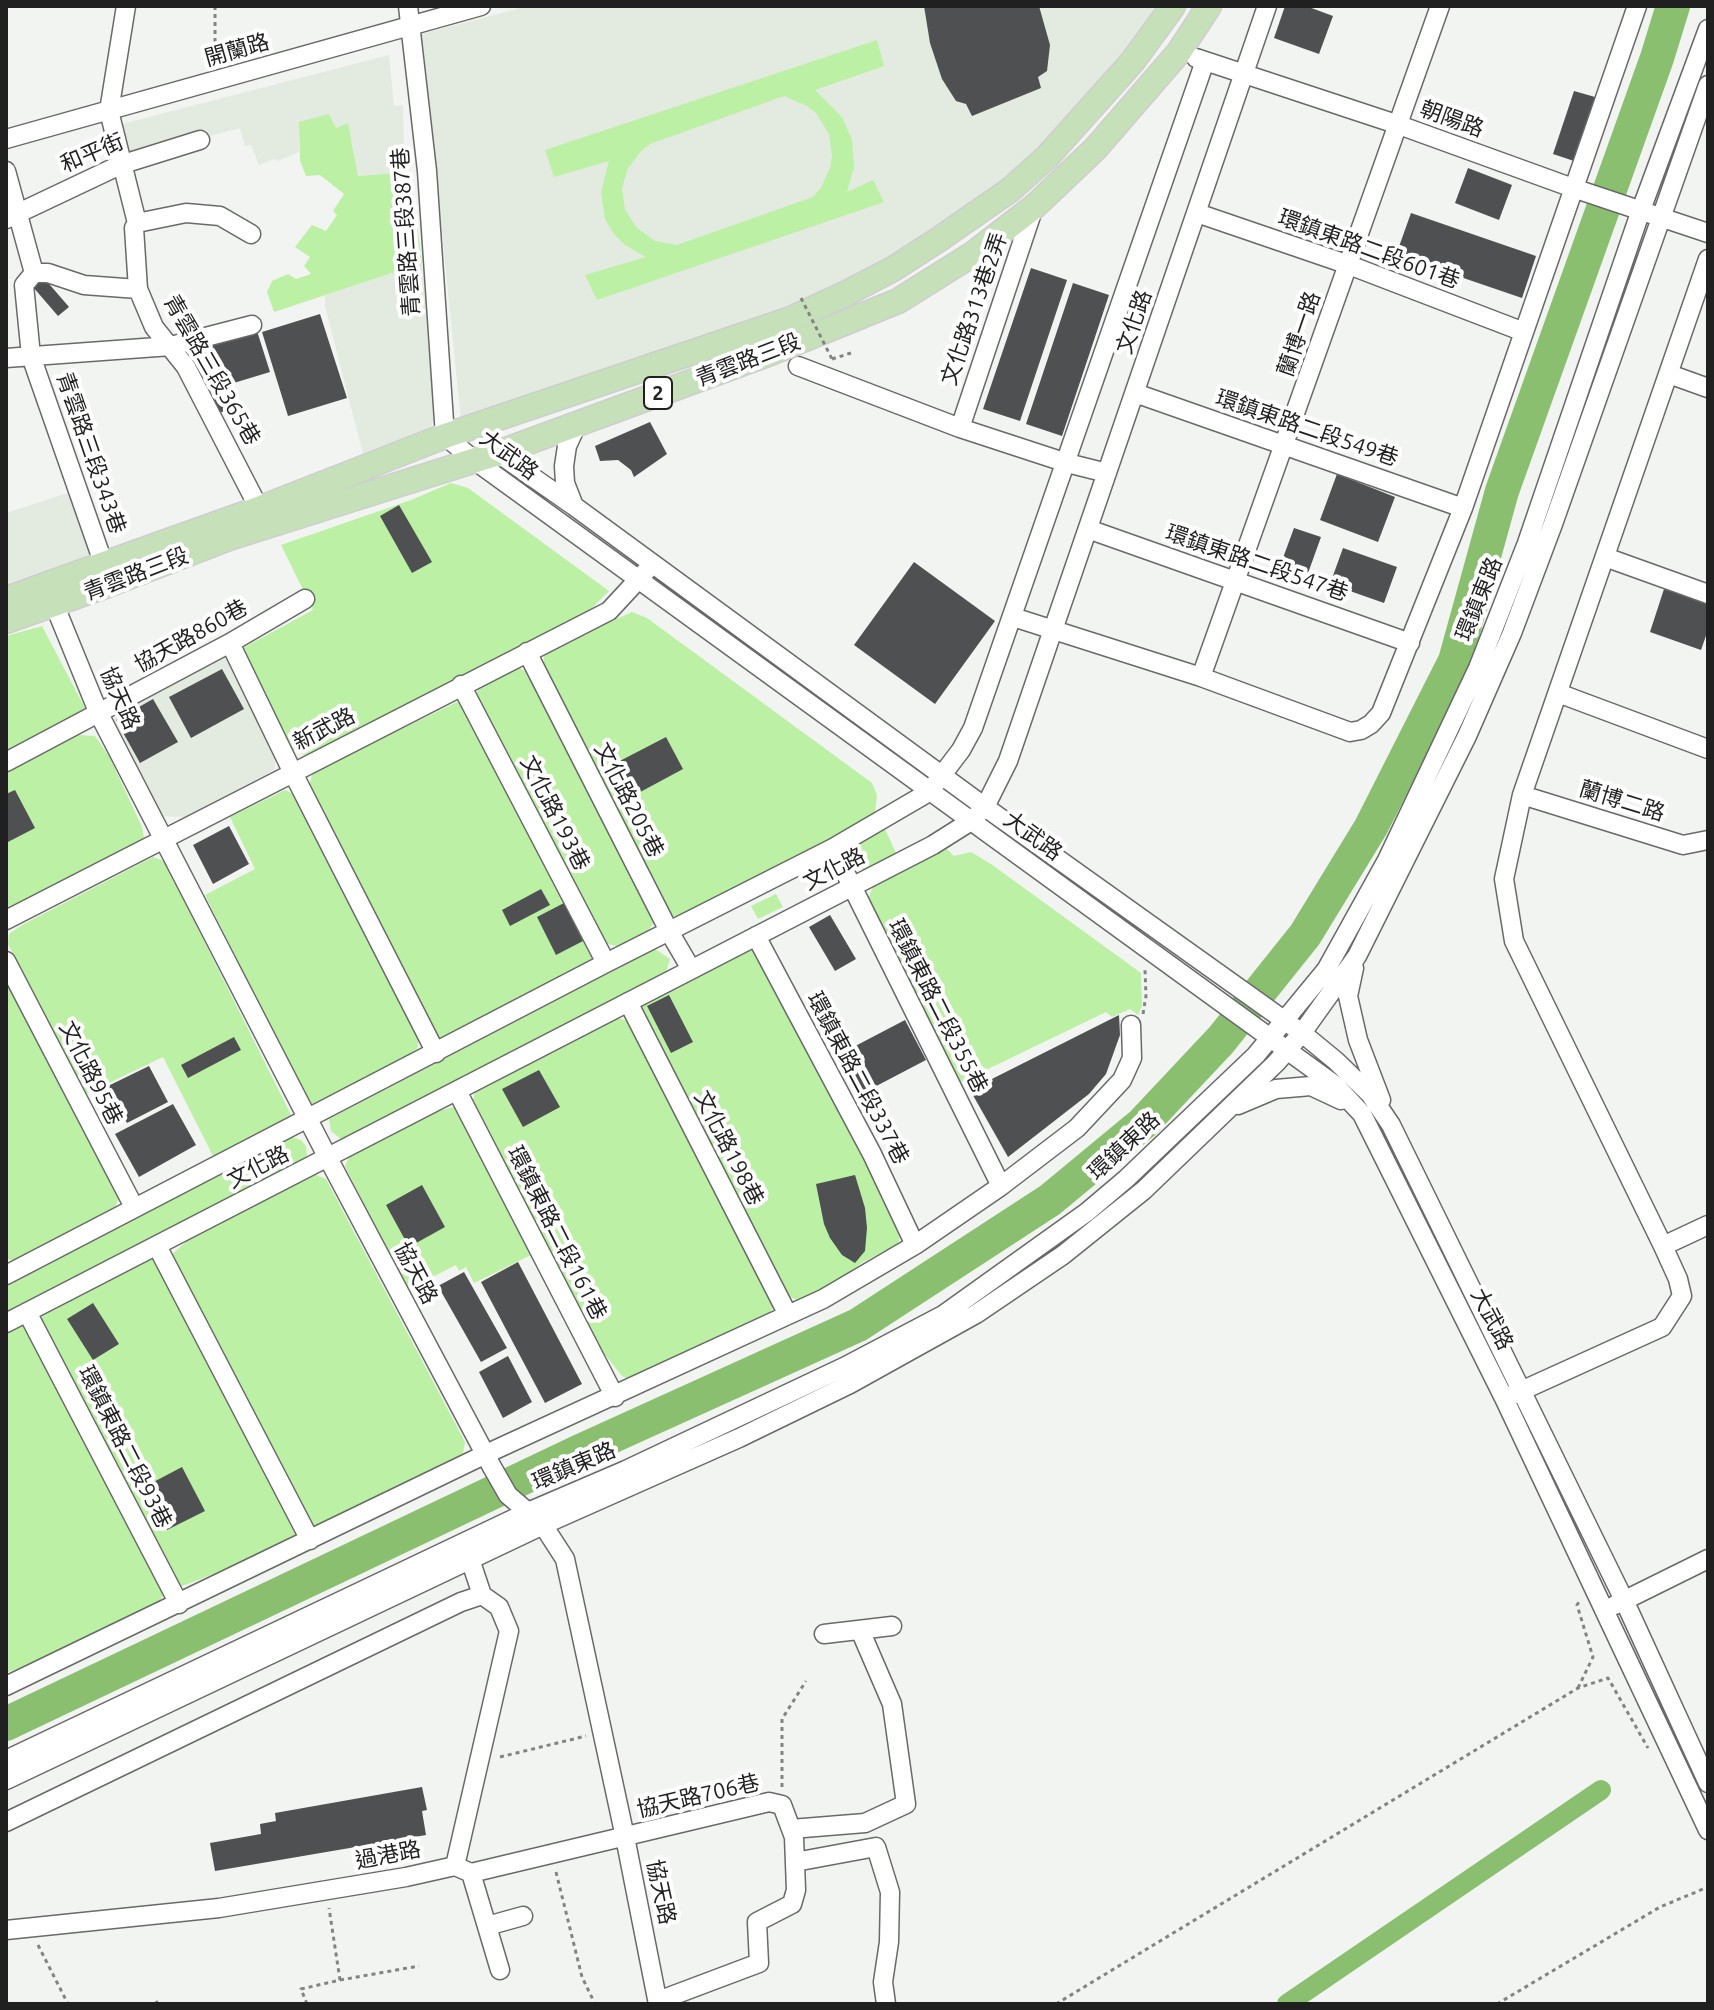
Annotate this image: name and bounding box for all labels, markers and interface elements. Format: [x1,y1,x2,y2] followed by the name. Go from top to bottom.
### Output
[202,28,272,72] street label: 開蘭路
[1416,95,1488,143] street label: 朝陽路
[56,128,128,178] street label: 和平街
[387,147,425,317] street label: 青雲路三段387巷
[1275,204,1463,294] street label: 環鎮東路二段601巷
[936,229,1012,389] street label: 文化路313巷2弄
[1111,287,1157,357] street label: 文化路
[1272,288,1326,380] street label: 蘭博一路
[158,290,266,450] street label: 青雲路三段365巷
[692,328,804,392] street label: 青雲路三段
[51,369,131,537] street label: 青雲路三段343巷
[644,377,672,409] road number: 2
[1212,384,1402,472] street label: 環鎮東路二段549巷
[475,425,543,485] street label: 大武路
[1162,519,1352,607] street label: 環鎮東路二段547巷
[80,542,192,606] street label: 青雲路三段
[1450,553,1508,645] street label: 環鎮東路
[130,594,252,678] street label: 協天路860巷
[95,662,145,734] street label: 協天路
[289,702,359,756] street label: 新武路
[589,738,669,862] street label: 文化路205巷
[515,751,595,875] street label: 文化路193巷
[1576,776,1668,826] street label: 蘭博二路
[999,806,1067,866] street label: 大武路
[799,842,869,896] street label: 文化路
[883,915,993,1097] street label: 環鎮東路二段355巷
[801,987,915,1169] street label: 環鎮東路二段337巷
[54,1017,128,1129] street label: 文化路95巷
[689,1086,769,1210] street label: 文化路198巷
[1083,1106,1165,1186] street label: 環鎮東路
[223,1140,293,1194] street label: 文化路
[502,1142,612,1324] street label: 環鎮東路二段161巷
[389,1238,443,1308] street label: 協天路
[1465,1284,1519,1354] street label: 大武路
[73,1361,177,1533] street label: 環鎮東路二段93巷
[528,1437,620,1495] street label: 環鎮東路
[634,1769,762,1823] street label: 協天路706巷
[353,1836,423,1874] street label: 過港路
[641,1857,681,1927] street label: 協天路

